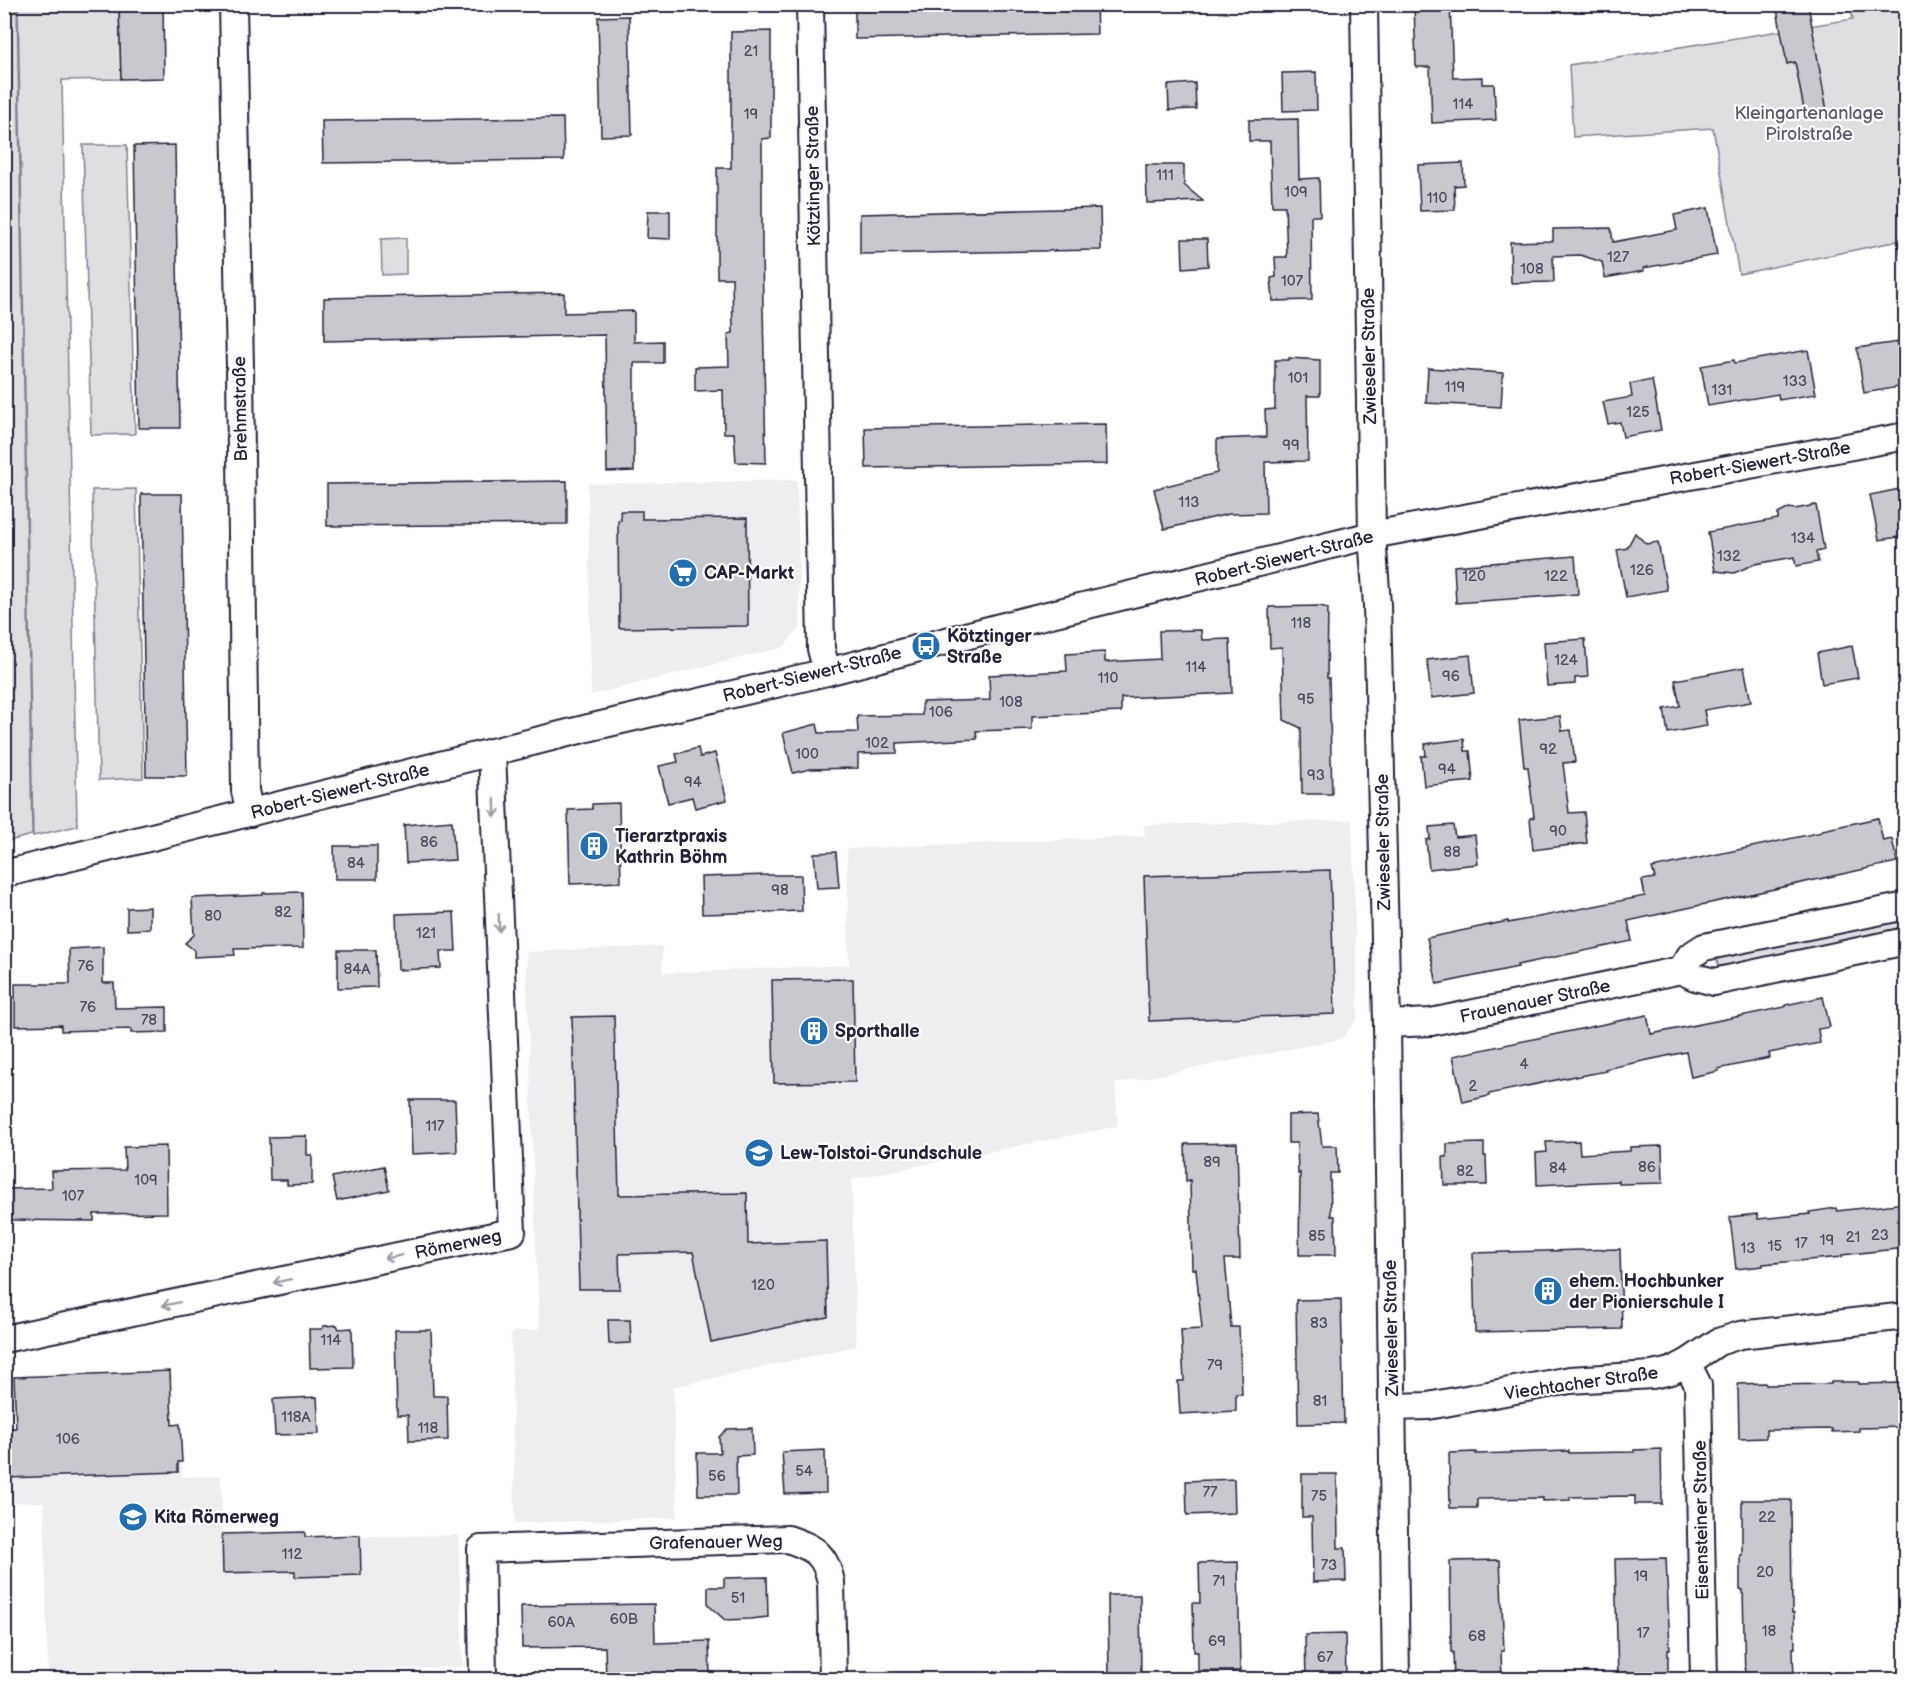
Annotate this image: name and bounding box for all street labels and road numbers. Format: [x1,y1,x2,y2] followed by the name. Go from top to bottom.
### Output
[802,105,825,247] street label: Kötztinger Straße
[1358,287,1381,425] street label: Zwieseler Straße
[229,356,252,462] street label: Brehmstraße
[1668,437,1852,490] street label: Robert-Siewert-Straße
[1193,526,1376,591] street label: Robert-Siewert-Straße
[721,642,904,707] street label: Robert-Siewert-Straße
[249,759,432,824] street label: Robert-Siewert-Straße
[1372,773,1395,911] street label: Zwieseler Straße
[1458,975,1613,1028] street label: Frauenauer Straße
[413,1225,503,1264] street label: Römerweg
[1380,1259,1403,1397] street label: Zwieseler Straße
[1503,1362,1660,1405] street label: Viechtacher Straße
[1690,1440,1713,1600] street label: Eisensteiner Straße
[649,1531,783,1554] street label: Grafenauer Weg

